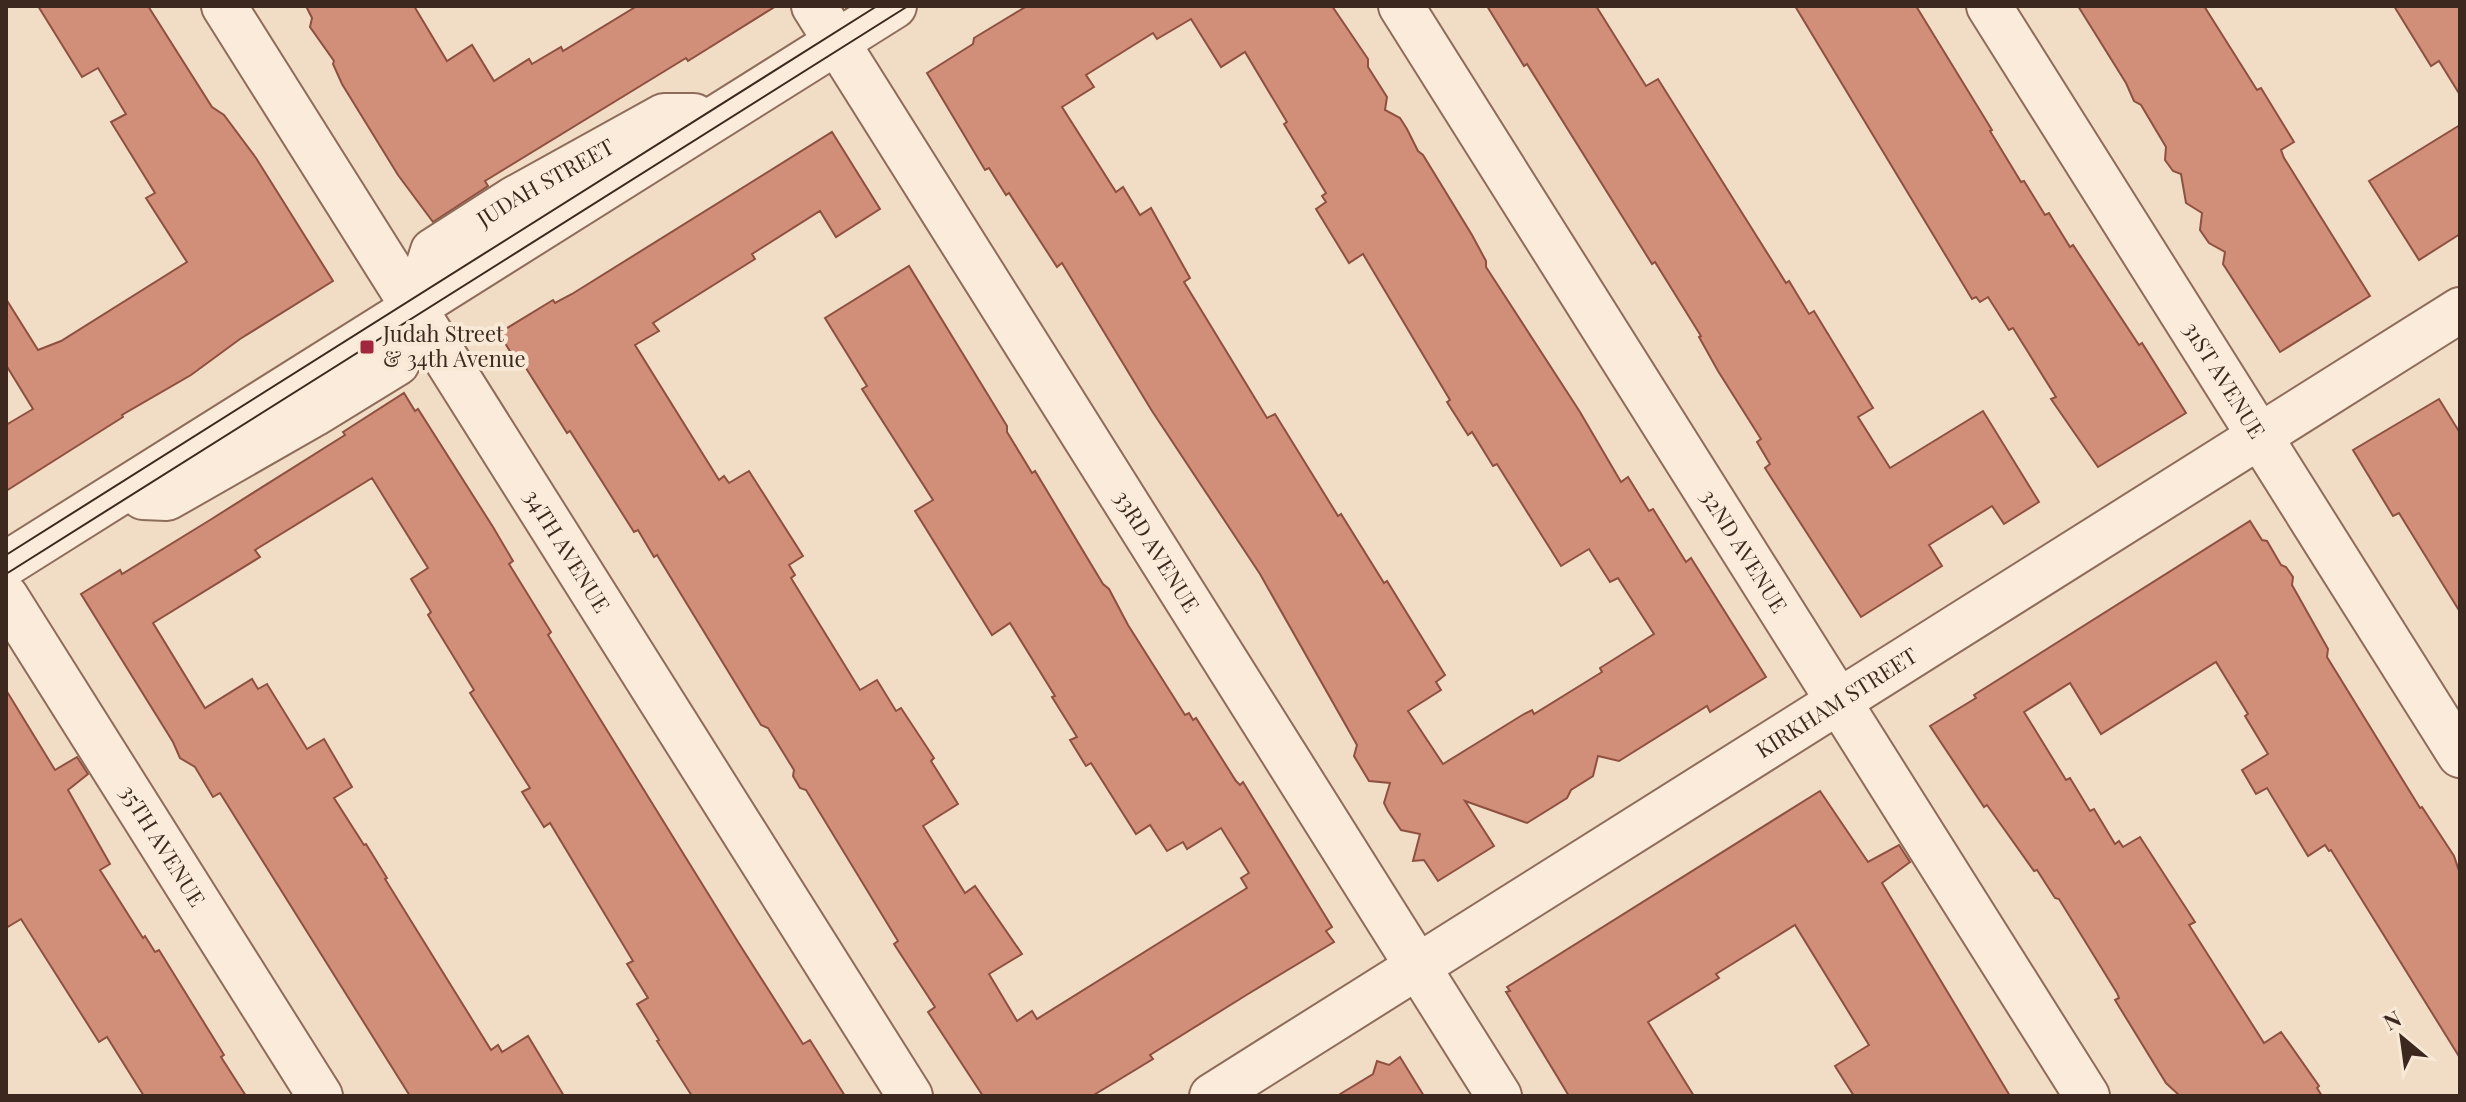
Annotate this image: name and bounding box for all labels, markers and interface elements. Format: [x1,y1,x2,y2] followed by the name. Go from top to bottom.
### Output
[470,131,619,234] street label: JUDAH STREET
[2177,316,2273,443] street label: 31ST AVENUE
[382,318,526,373] place label: Judah Street & 34th Avenue
[358,338,376,356] marker: Judah Street & 34th Avenue
[518,483,618,618] street label: 34TH AVENUE
[1695,483,1795,618] street label: 32ND AVENUE
[1108,484,1207,617] street label: 33RD AVENUE
[1749,640,1923,764] street label: KIRKHAM STREET
[114,779,213,912] street label: 35TH AVENUE
[2362,998,2442,1078] north arrow
[2378,1003,2406,1037] text: N

